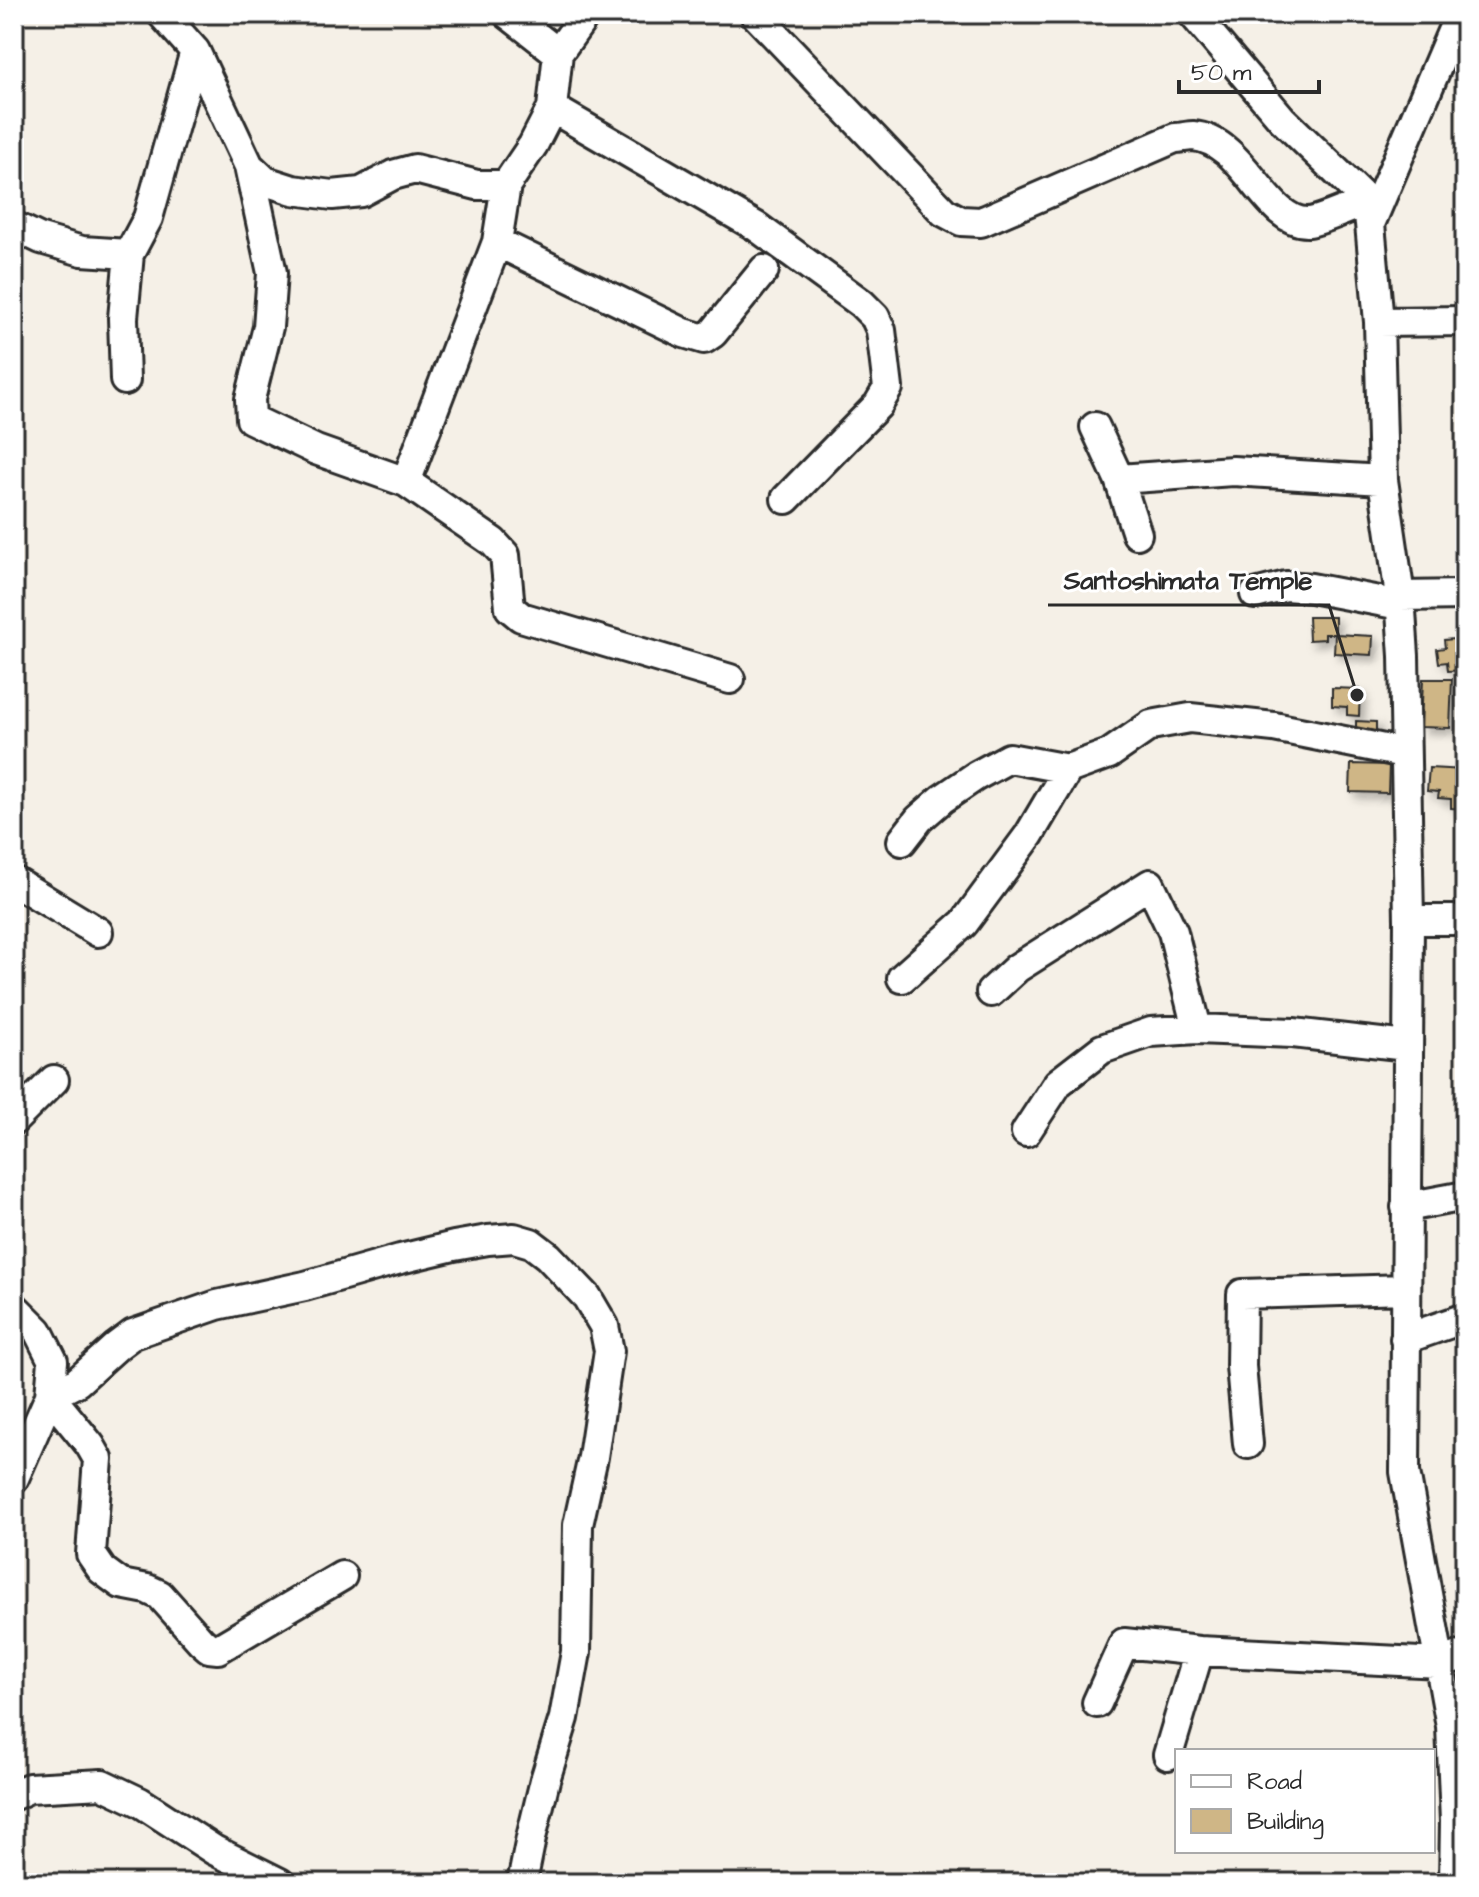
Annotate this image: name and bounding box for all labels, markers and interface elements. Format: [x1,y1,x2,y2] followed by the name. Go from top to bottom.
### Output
[1179,44,1319,94] scale bar
[1191,56,1252,90] text: 50 m
[1048,555,1329,605] callout: Santoshimata Temple
[1063,563,1312,599] text: Santoshimata Temple
[1175,1749,1435,1853] legend
[1247,1765,1302,1799] text: Road
[1247,1805,1324,1840] text: Building

